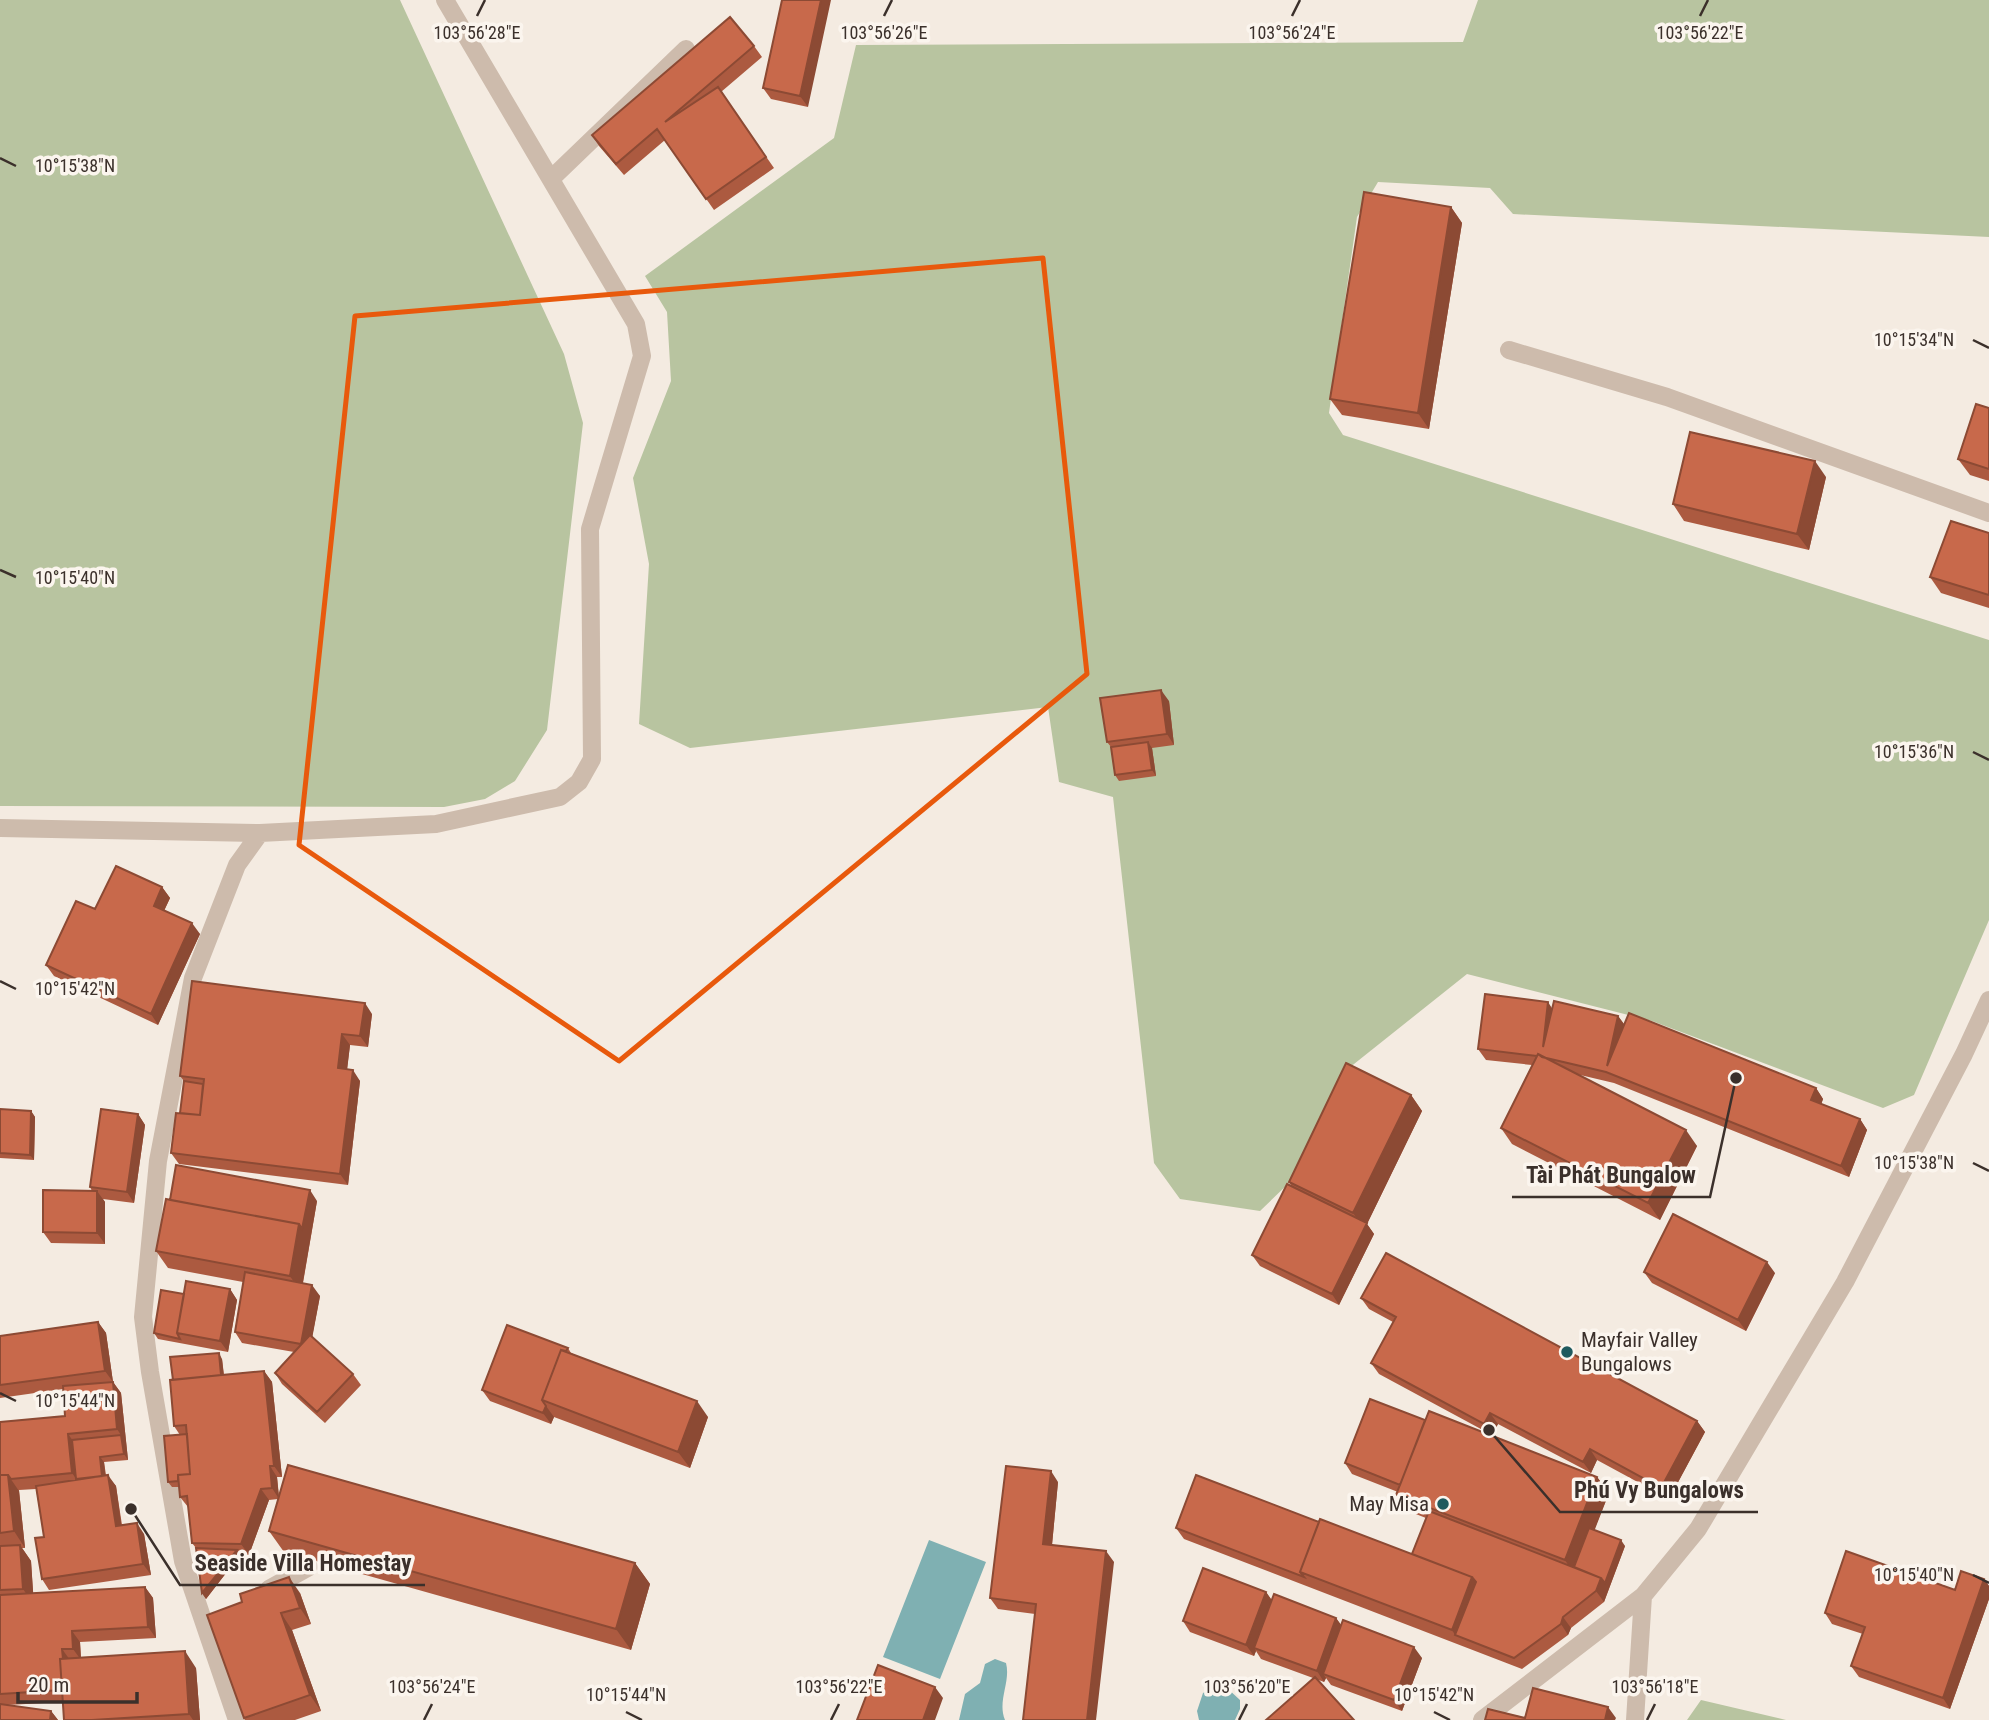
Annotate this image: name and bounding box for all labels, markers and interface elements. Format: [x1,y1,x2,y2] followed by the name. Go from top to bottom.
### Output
[434,22,520,43] text: 103°56'28"E
[841,22,927,43] text: 103°56'26"E
[1249,22,1335,43] text: 103°56'24"E
[1657,22,1743,43] text: 103°56'22"E
[35,155,115,176] text: 10°15'38"N
[1874,329,1954,350] text: 10°15'34"N
[35,567,115,588] text: 10°15'40"N
[1874,741,1954,762] text: 10°15'36"N
[35,978,115,999] text: 10°15'42"N
[1874,1152,1954,1173] text: 10°15'38"N
[1512,1153,1710,1197] callout: Tài Phát Bungalow
[1526,1162,1696,1189] text: Tài Phát Bungalow
[1581,1328,1698,1376] place label: Mayfair Valley Bungalows
[1559,1344,1575,1360] marker: Mayfair Valley Bungalows
[35,1390,115,1411] text: 10°15'44"N
[1560,1468,1758,1512] callout: Phú Vy Bungalows
[1574,1477,1744,1504] text: Phú Vy Bungalows
[1349,1492,1429,1516] place label: May Misa
[1435,1496,1451,1512] marker: May Misa
[180,1541,425,1585] callout: Seaside Villa Homestay
[194,1550,412,1577] text: Seaside Villa Homestay
[1874,1564,1954,1585] text: 10°15'40"N
[18,1660,136,1704] scale bar
[28,1673,69,1697] text: 20 m
[389,1676,475,1697] text: 103°56'24"E
[796,1676,882,1697] text: 103°56'22"E
[1204,1676,1290,1697] text: 103°56'20"E
[1612,1676,1698,1697] text: 103°56'18"E
[586,1684,666,1705] text: 10°15'44"N
[1394,1684,1474,1705] text: 10°15'42"N

